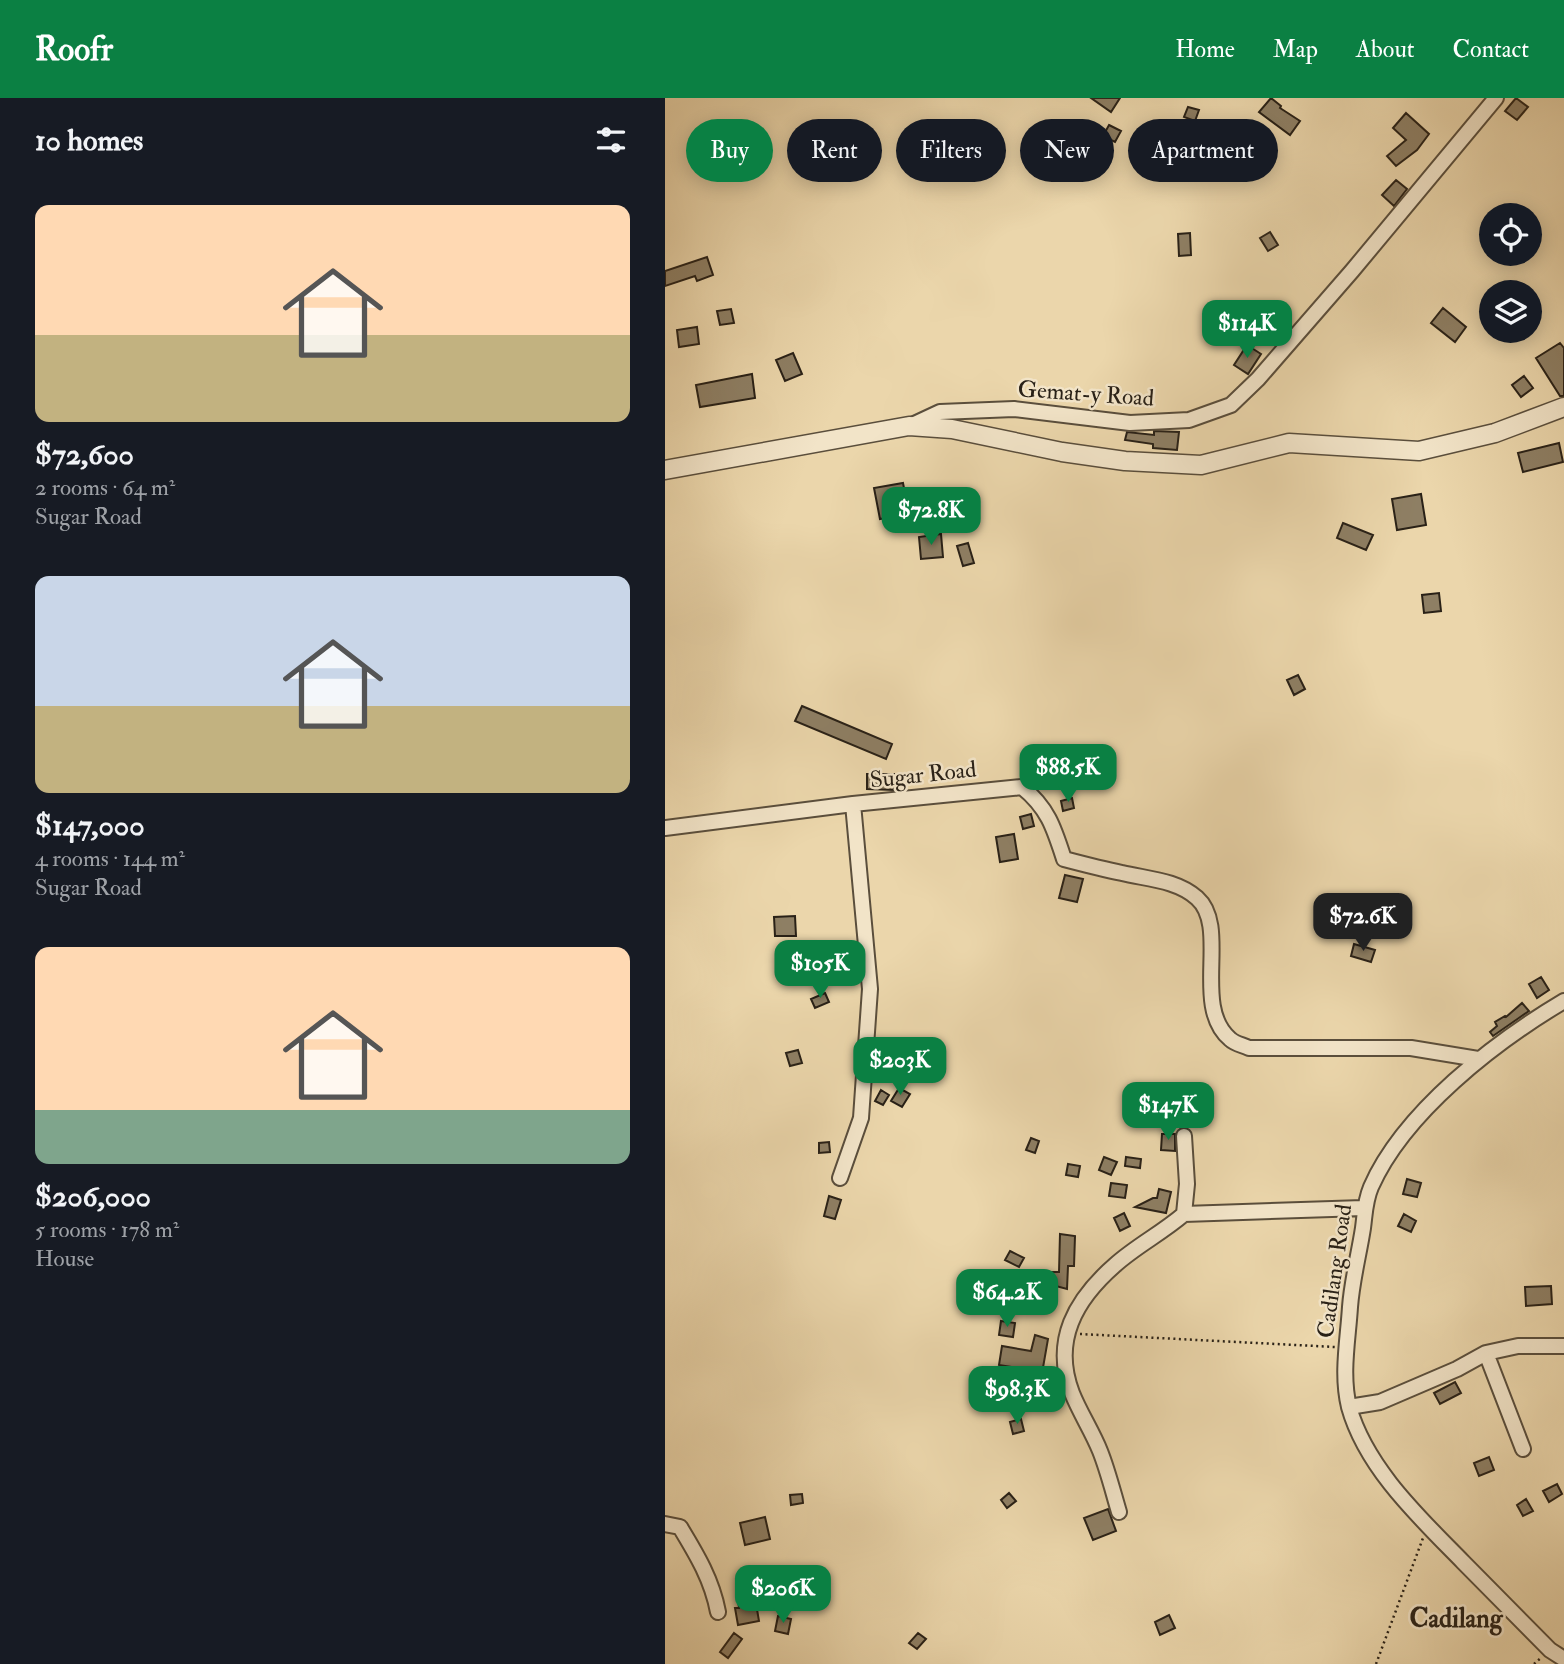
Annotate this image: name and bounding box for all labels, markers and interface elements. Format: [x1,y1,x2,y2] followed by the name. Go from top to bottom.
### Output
[35,29,113,70] text: Roofr
[1175,34,1235,65] text: Home
[1273,34,1318,65] text: Map
[1356,34,1415,65] text: About
[1453,34,1529,65] text: Contact
[686,119,773,182] chip: Buy
[787,119,882,182] chip: Rent
[896,119,1006,182] chip: Filters
[1020,119,1114,182] chip: New
[1128,119,1278,182] chip: Apartment
[592,121,630,159] icon: filters
[35,122,143,159] text: 10 homes
[1479,203,1542,343] map controls
[1479,203,1542,266] button: locate
[270,250,396,376] icon: home
[1479,280,1542,343] button: layers
[1198,300,1296,360] pin: $114K
[1218,308,1276,337] text: $114K
[1017,374,1155,413] street label: Gemat-y Road
[35,436,134,473] text: $72,600
[35,473,175,502] text: 2 rooms · 64 m²
[874,488,988,547] pin: $72.8K
[898,495,964,524] text: $72.8K
[35,502,142,531] text: Sugar Road
[270,621,396,747] icon: home
[1011,744,1125,804] pin: $88.5K
[1036,752,1100,781] text: $88.5K
[868,754,978,795] street label: Sugar Road
[35,807,145,844] text: $147,000
[35,844,185,873] text: 4 rooms · 144 m²
[35,873,142,902] text: Sugar Road
[1306,894,1420,953] pin: $72.6K
[1329,901,1397,930] text: $72.6K
[771,940,869,1000] pin: $105K
[790,948,850,977] text: $105K
[270,992,396,1118] icon: home
[851,1038,949,1097] pin: $203K
[869,1045,931,1074] text: $203K
[1119,1082,1217,1142] pin: $147K
[1138,1090,1198,1119] text: $147K
[35,1178,151,1215] text: $206,000
[1311,1202,1358,1340] street label: Cadilang Road
[35,1215,179,1244] text: 5 rooms · 178 m²
[35,1244,94,1273] text: House
[950,1270,1064,1329] pin: $64.2K
[972,1277,1042,1306] text: $64.2K
[960,1366,1074,1426] pin: $98.3K
[985,1374,1049,1403] text: $98.3K
[734,1566,832,1625] pin: $206K
[751,1573,815,1602] text: $206K
[1410,1603,1504,1636] district label: Cadilang

